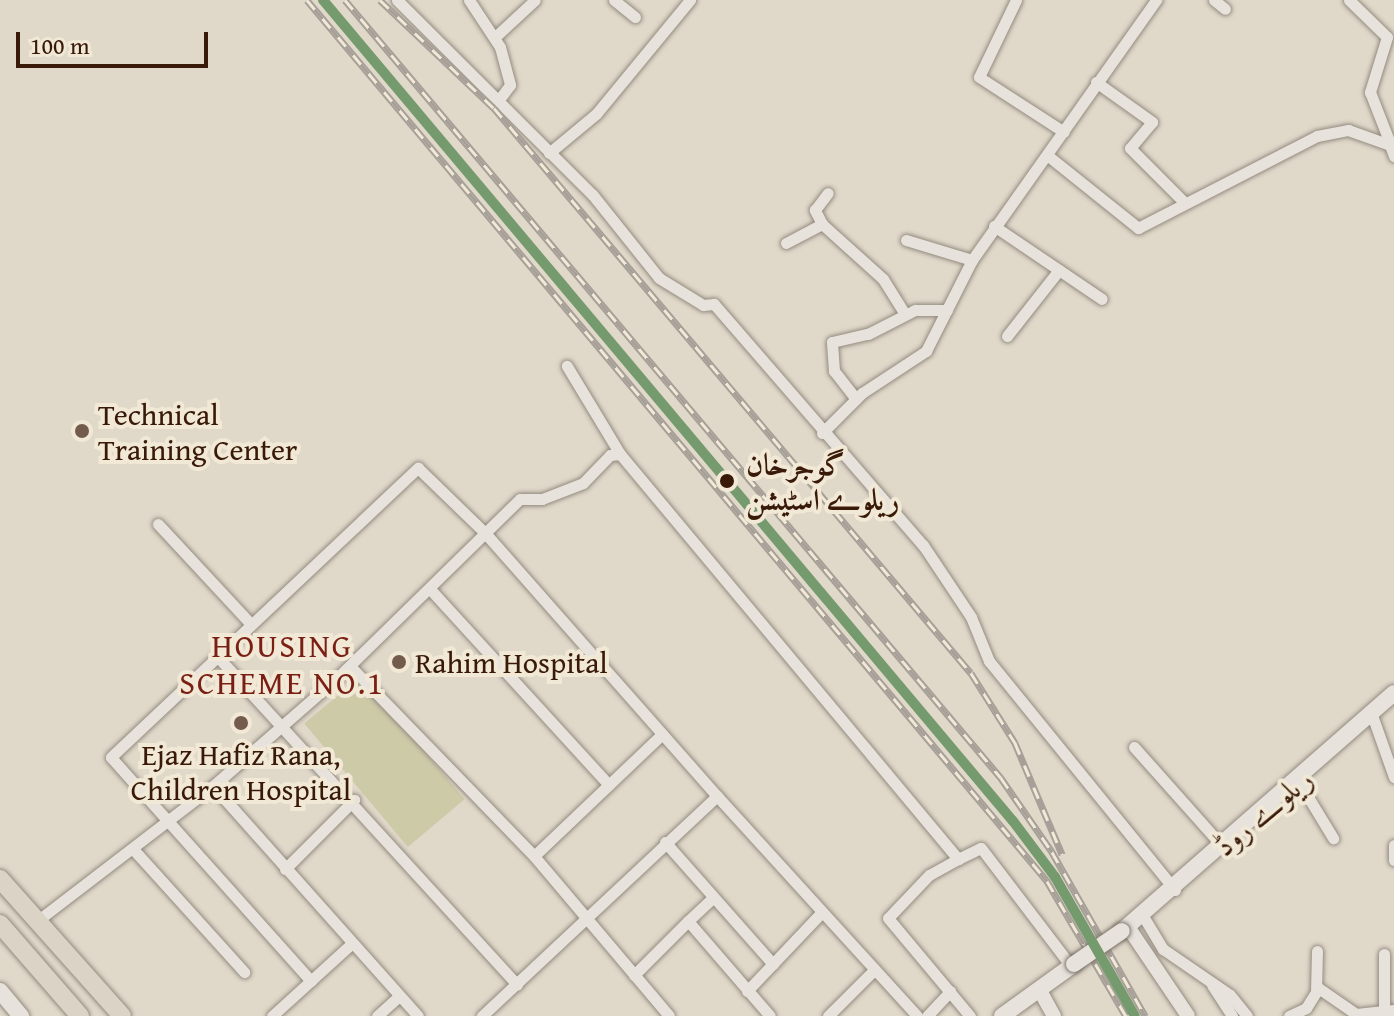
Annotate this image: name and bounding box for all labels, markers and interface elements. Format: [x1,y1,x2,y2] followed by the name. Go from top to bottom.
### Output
[20,16,212,66] scale bar
[30,28,90,63] text: 100 m
[98,396,297,466] place label: Technical Training Center
[73,422,91,440] marker: Technical Training Center
[746,446,900,516] place label: گوجرخان ریلوے اسٹیشن
[715,469,739,493] marker: گوجرخان ریلوے اسٹیشن
[179,628,385,703] district label: HOUSING SCHEME NO.1
[415,644,608,680] place label: Rahim Hospital
[390,653,408,671] marker: Rahim Hospital
[232,714,250,732] marker: Ejaz Hafiz Rana, Children Hospital
[131,736,351,806] place label: Ejaz Hafiz Rana, Children Hospital
[1206,760,1320,864] street label: ریلوے روڈ

